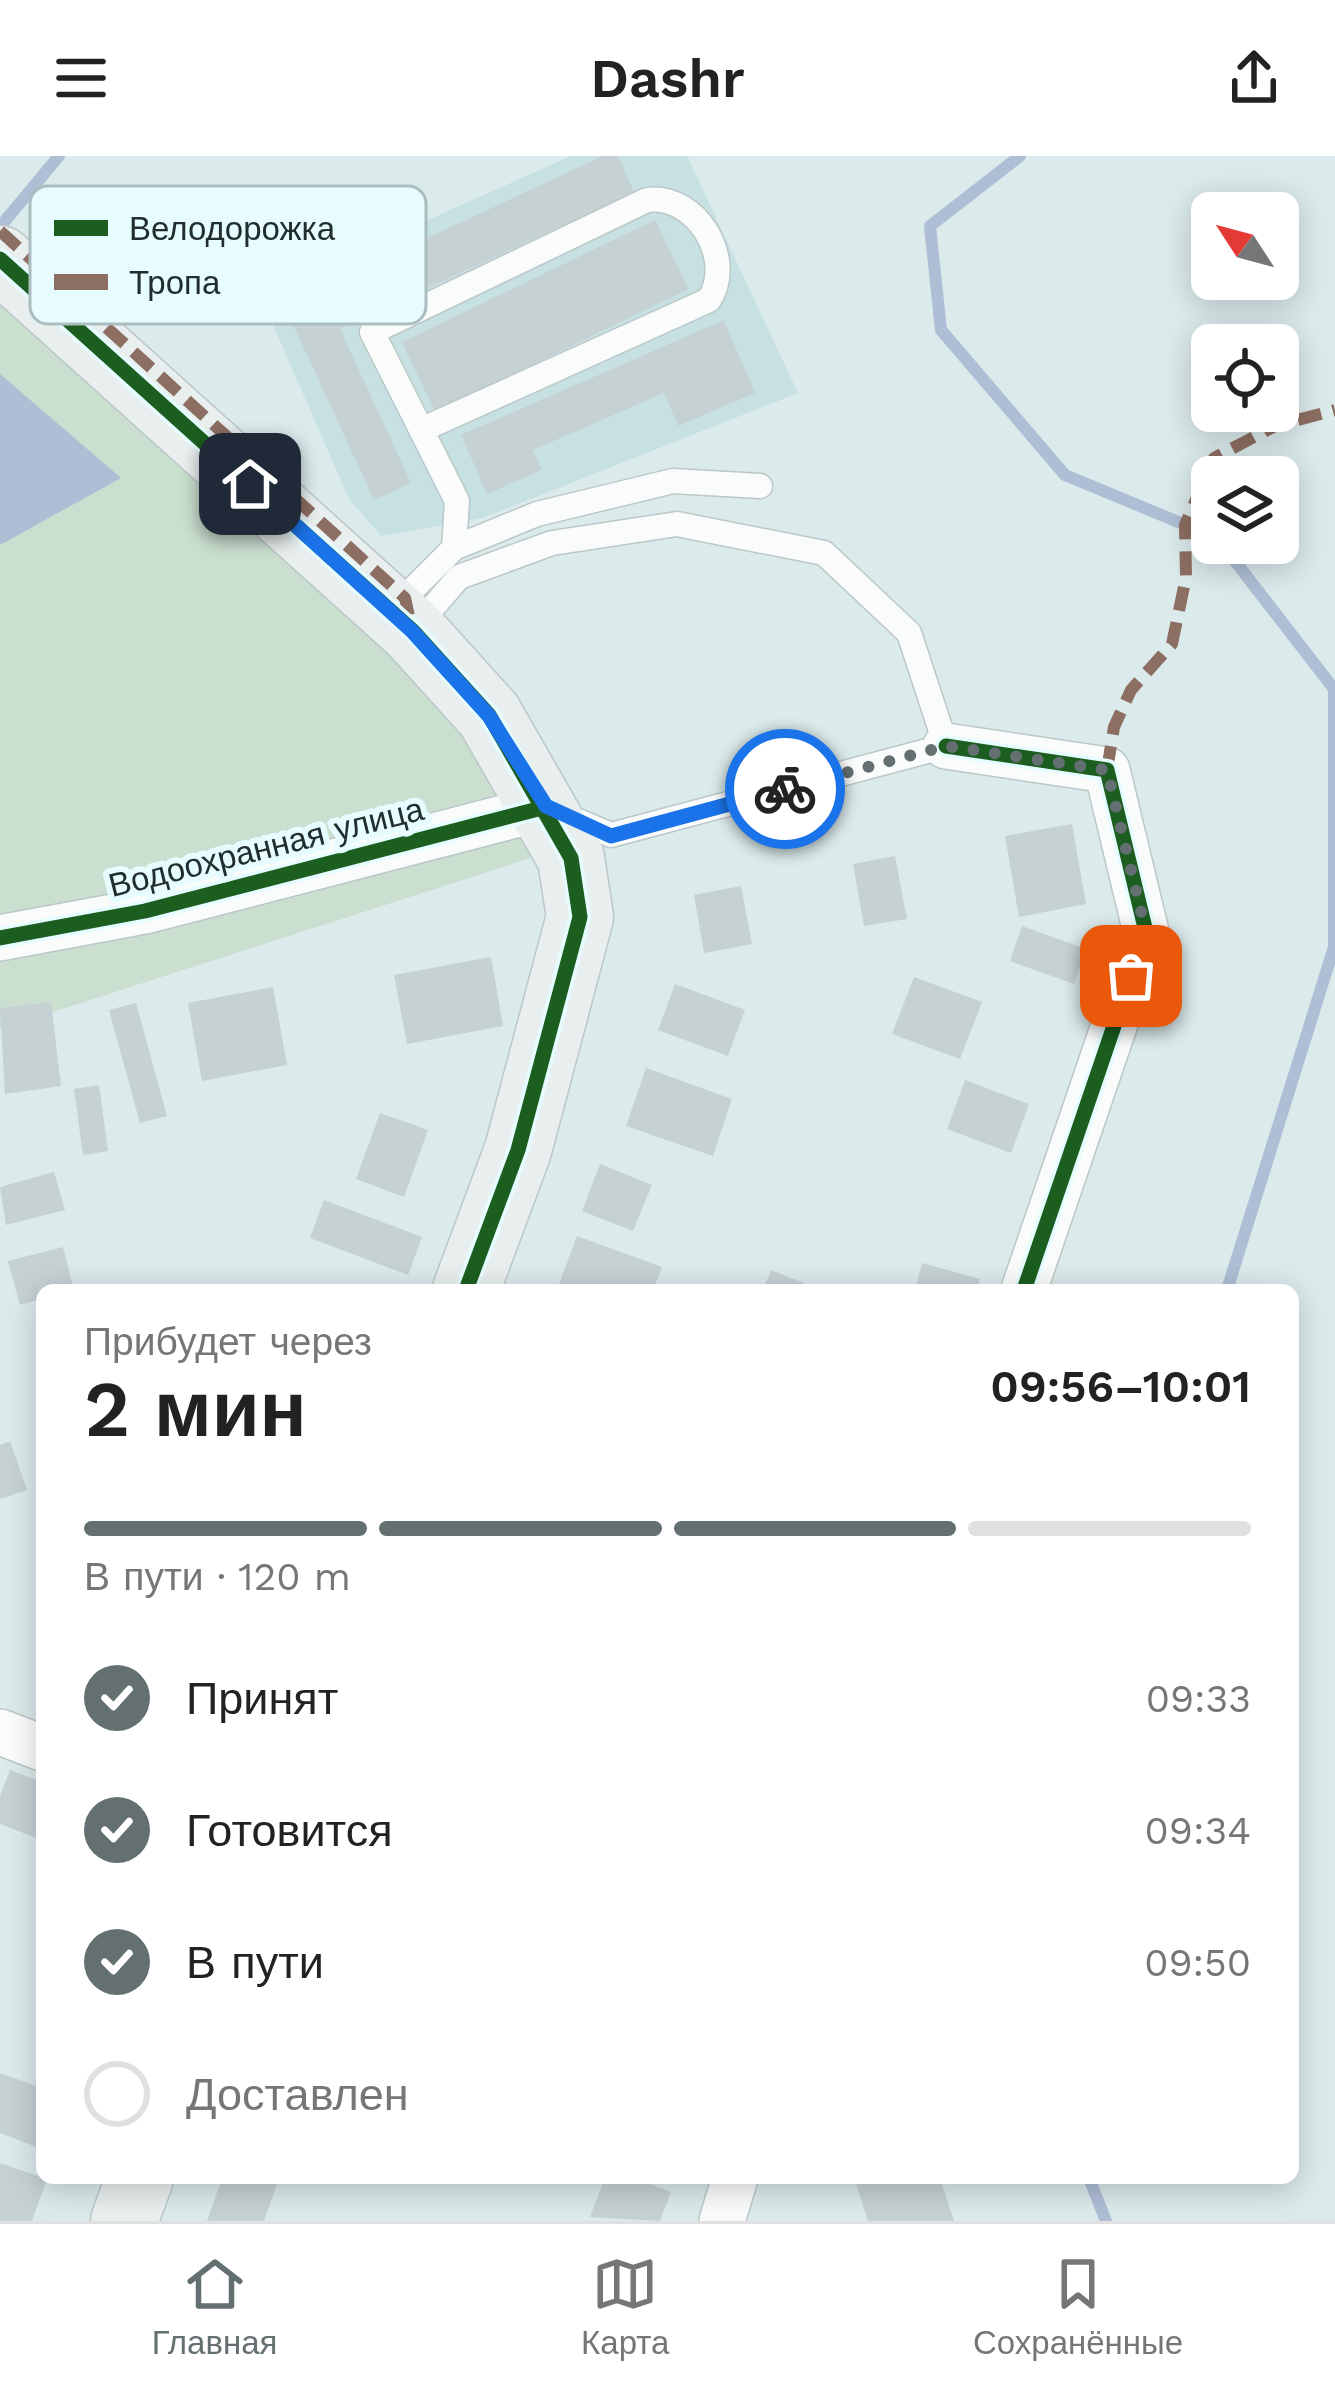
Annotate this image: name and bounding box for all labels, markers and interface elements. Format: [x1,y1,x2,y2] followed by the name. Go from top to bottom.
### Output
[48,45,114,111] icon: menu
[1221,45,1287,111] icon: share
[590,47,745,110] text: Dashr
[30,186,426,324] legend
[1191,192,1299,300] north arrow
[1191,192,1299,564] map controls
[129,209,336,248] text: Велодорожка
[129,263,221,302] text: Тропа
[1191,324,1299,432] button: locate
[199,433,301,535] pin
[217,451,283,517] icon: home
[1191,456,1299,564] button: layers
[725,729,845,849] courier
[752,756,818,822] icon: bike
[105,789,428,905] street label: Водоохранная улица
[1080,925,1182,1027] pin
[1098,943,1164,1009] icon: bag
[84,1319,372,1364] text: Прибудет через
[990,1360,1251,1413] text: 09:56–10:01
[84,1363,307,1455] text: 2 мин
[84,1554,351,1599] text: В пути · 120 m
[84,1665,150,1731] icon: check
[186,1672,338,1725] text: Принят
[1146,1676,1251,1721] text: 09:33
[84,1797,150,1863] icon: check
[186,1804,393,1857] text: Готовится
[1145,1808,1251,1853] text: 09:34
[84,1929,150,1995] icon: check
[186,1936,324,1989] text: В пути
[1144,1940,1251,1985] text: 09:50
[186,2068,409,2121] text: Доставлен
[152,2251,277,2362] tab: Главная
[581,2251,669,2362] tab: Карта
[973,2251,1183,2362] tab: Сохранённые

